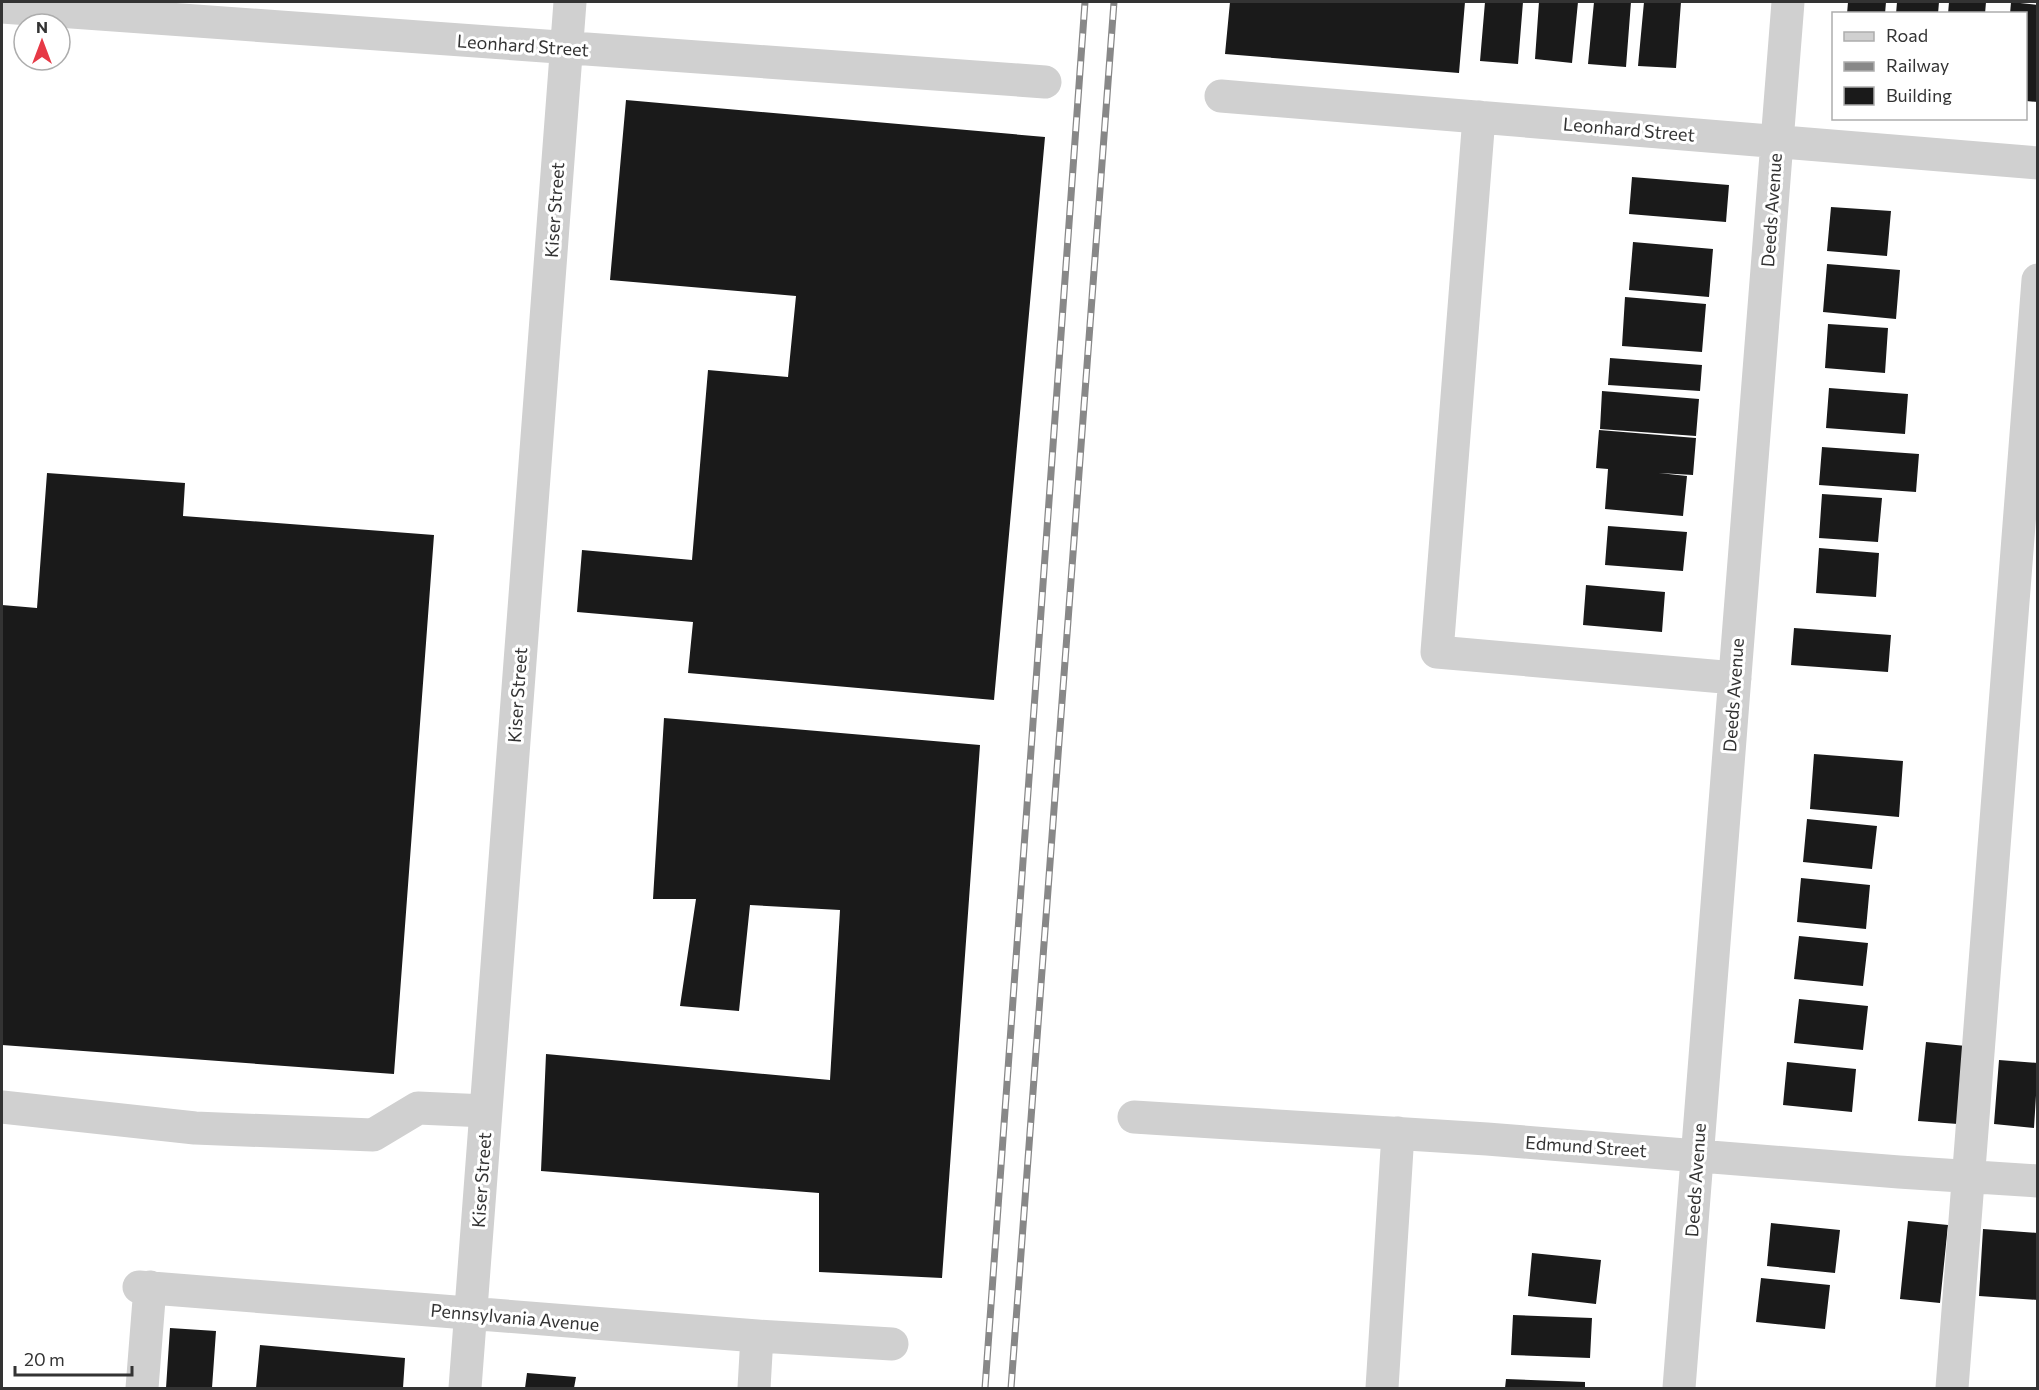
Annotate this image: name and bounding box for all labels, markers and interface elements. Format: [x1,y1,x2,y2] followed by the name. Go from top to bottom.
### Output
[12,12,72,72] north arrow
[1832,12,2027,120] legend
[36,17,48,36] text: N
[1886,24,1928,46] text: Road
[456,29,590,61] street label: Leonhard Street
[1886,54,1949,76] text: Railway
[1886,84,1952,106] text: Building
[1562,112,1696,146] street label: Leonhard Street
[1756,152,1786,268] street label: Deeds Avenue
[540,161,568,259] street label: Kiser Street
[1718,637,1748,753] street label: Deeds Avenue
[503,646,531,744] street label: Kiser Street
[1680,1122,1710,1238] street label: Deeds Avenue
[467,1131,495,1229] street label: Kiser Street
[1524,1131,1648,1161] street label: Edmund Street
[430,1299,600,1335] street label: Pennsylvania Avenue
[15,1339,132,1377] scale bar
[24,1348,65,1370] text: 20 m

